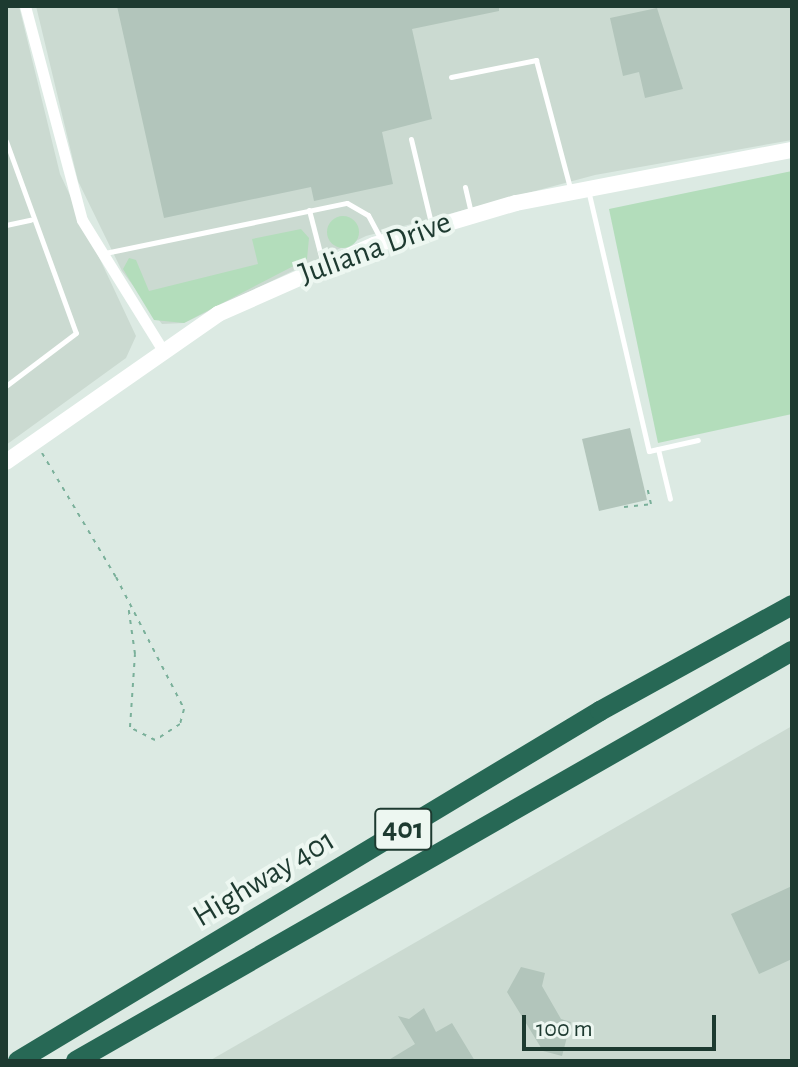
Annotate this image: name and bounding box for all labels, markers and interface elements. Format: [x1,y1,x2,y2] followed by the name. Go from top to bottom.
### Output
[294,203,456,293] street label: Juliana Drive
[373,803,433,855] road number: 401
[186,821,342,935] street label: Highway 401
[526,999,720,1049] scale bar
[536,1017,593,1041] text: 100 m

